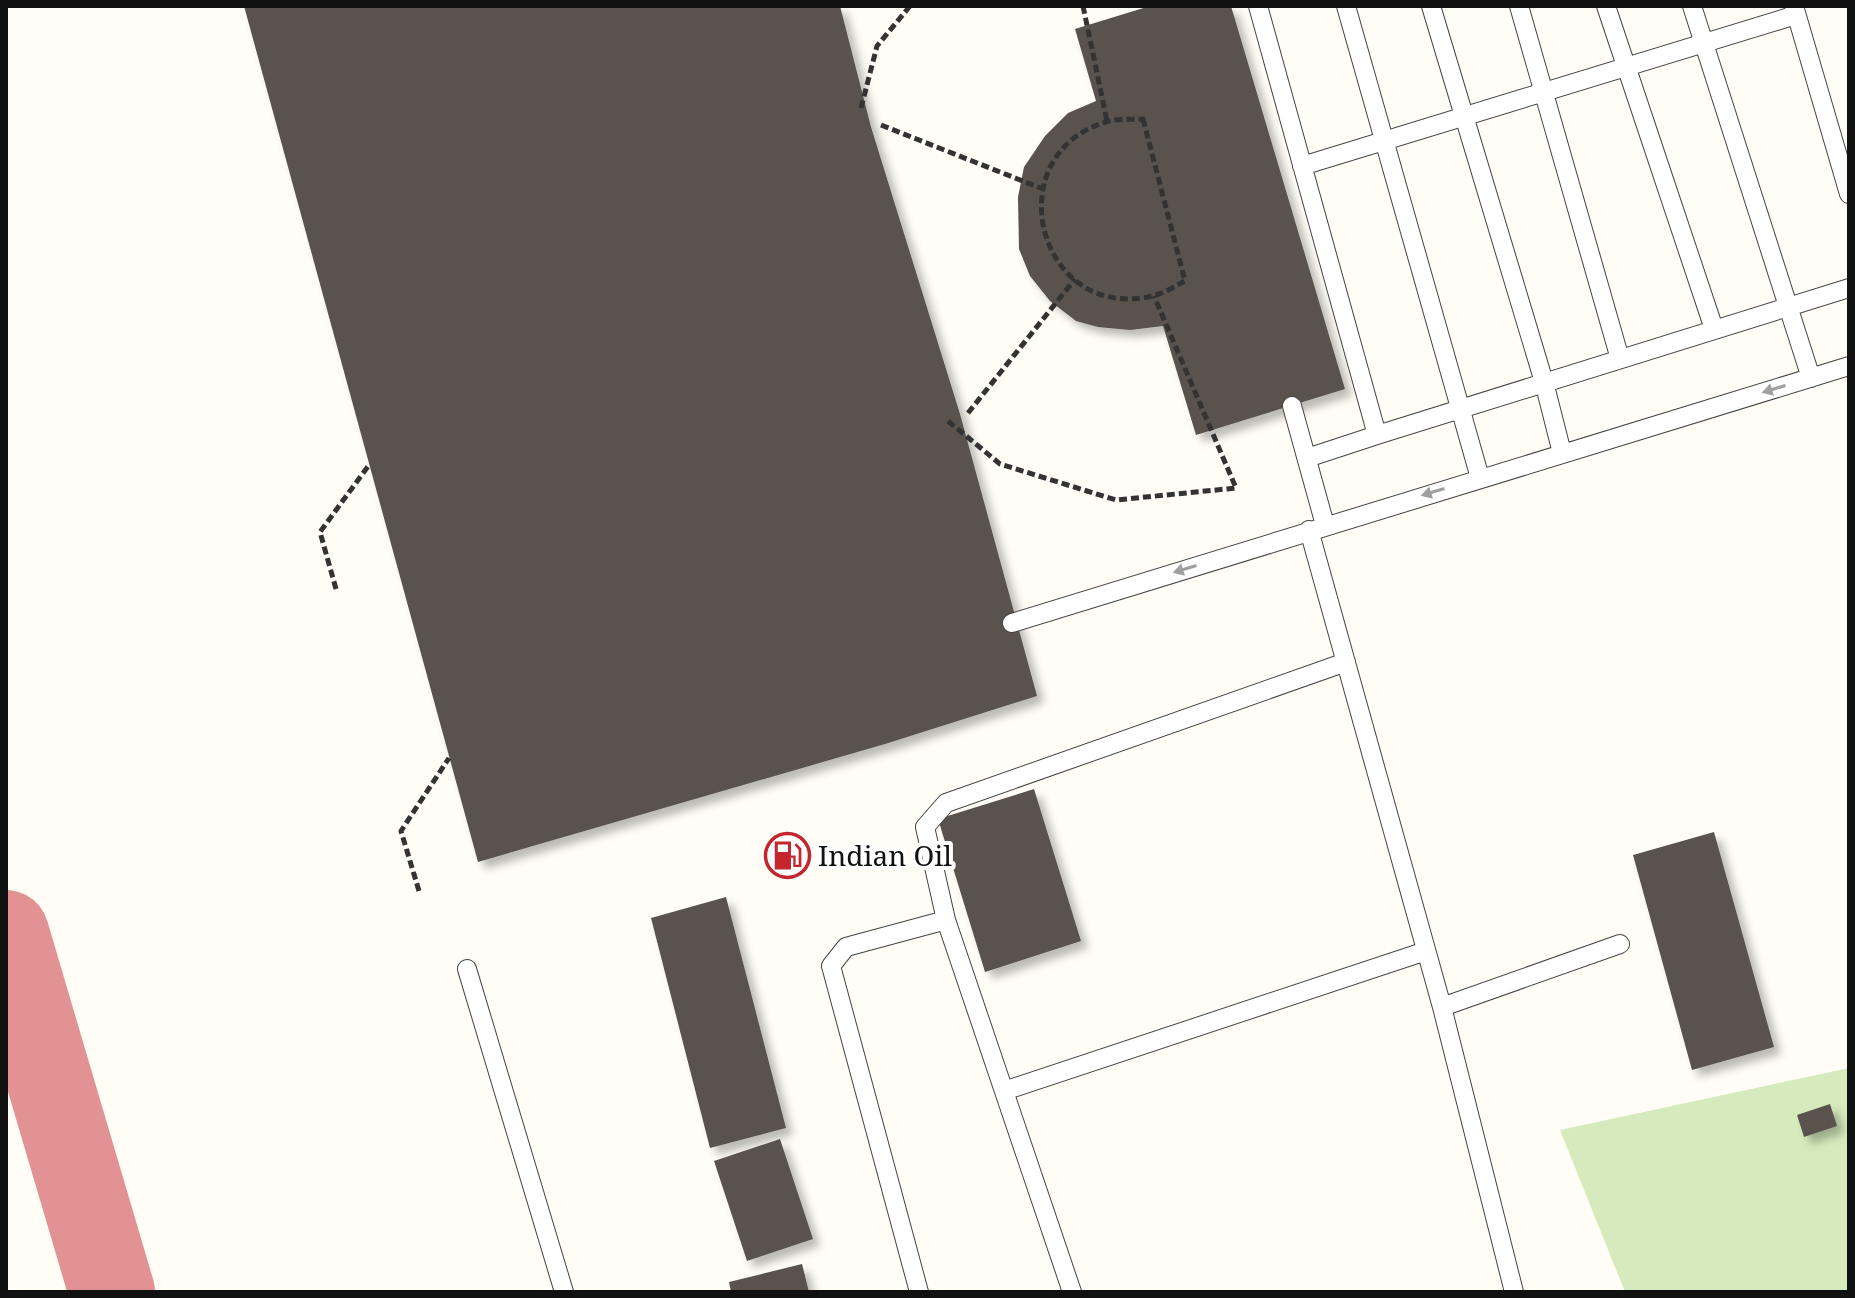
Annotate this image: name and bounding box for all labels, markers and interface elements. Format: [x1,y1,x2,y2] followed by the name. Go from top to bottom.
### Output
[1762,383,1786,396] one-way arrow
[1421,486,1445,499] one-way arrow
[1172,563,1196,576] one-way arrow
[763,832,811,880] fuel station icon: Indian Oil
[818,836,952,874] place label: Indian Oil

